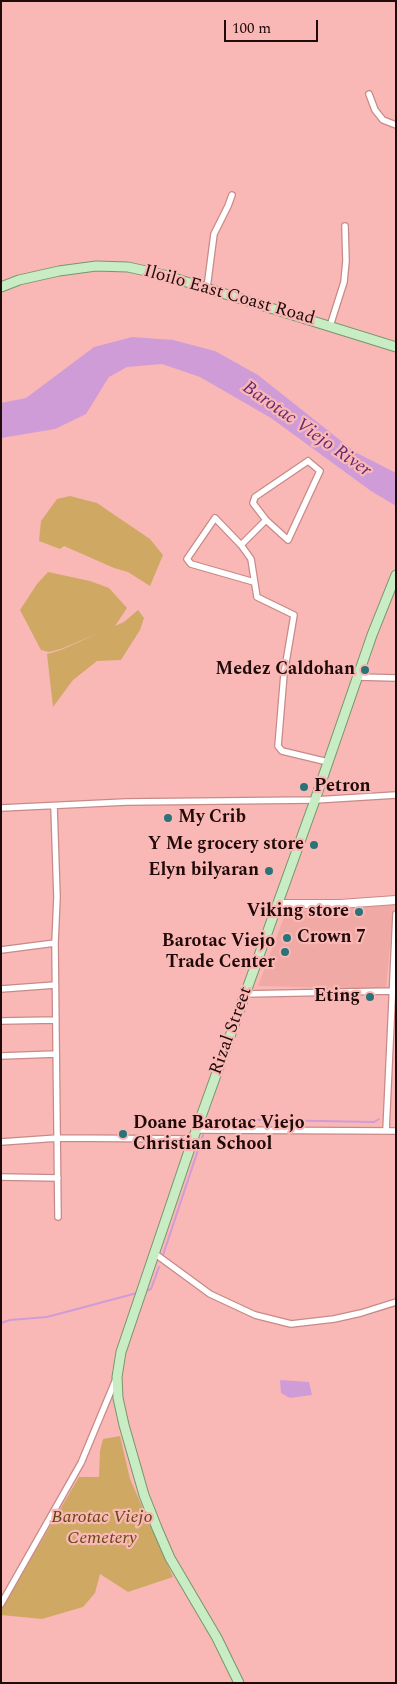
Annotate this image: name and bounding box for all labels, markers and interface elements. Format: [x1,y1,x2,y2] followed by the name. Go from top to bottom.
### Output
[227,10,321,42] scale bar
[232,17,271,40] text: 100 m
[141,261,317,331] street label: Iloilo East Coast Road
[237,377,375,483] water label: Barotac Viejo River
[215,659,355,681] place label: Medez Caldohan
[359,664,371,676] marker: Medez Caldohan
[314,776,371,798] place label: Petron
[298,781,310,793] marker: Petron
[178,807,246,829] place label: My Crib
[162,812,174,824] marker: My Crib
[148,834,304,856] place label: Y Me grocery store
[308,839,320,851] marker: Y Me grocery store
[148,860,259,882] place label: Elyn bilyaran
[263,865,275,877] marker: Elyn bilyaran
[246,901,349,923] place label: Viking store
[353,906,365,918] marker: Viking store
[297,927,366,949] place label: Crown 7
[162,931,275,974] place label: Barotac Viejo Trade Center
[281,932,293,944] marker: Crown 7
[279,946,291,958] marker: Barotac Viejo Trade Center
[206,984,258,1078] street label: Rizal Street
[314,986,360,1008] place label: Eting
[364,991,376,1003] marker: Eting
[133,1113,305,1156] place label: Doane Barotac Viejo Christian School
[117,1128,129,1140] marker: Doane Barotac Viejo Christian School
[51,1507,153,1550] park label: Barotac Viejo Cemetery

